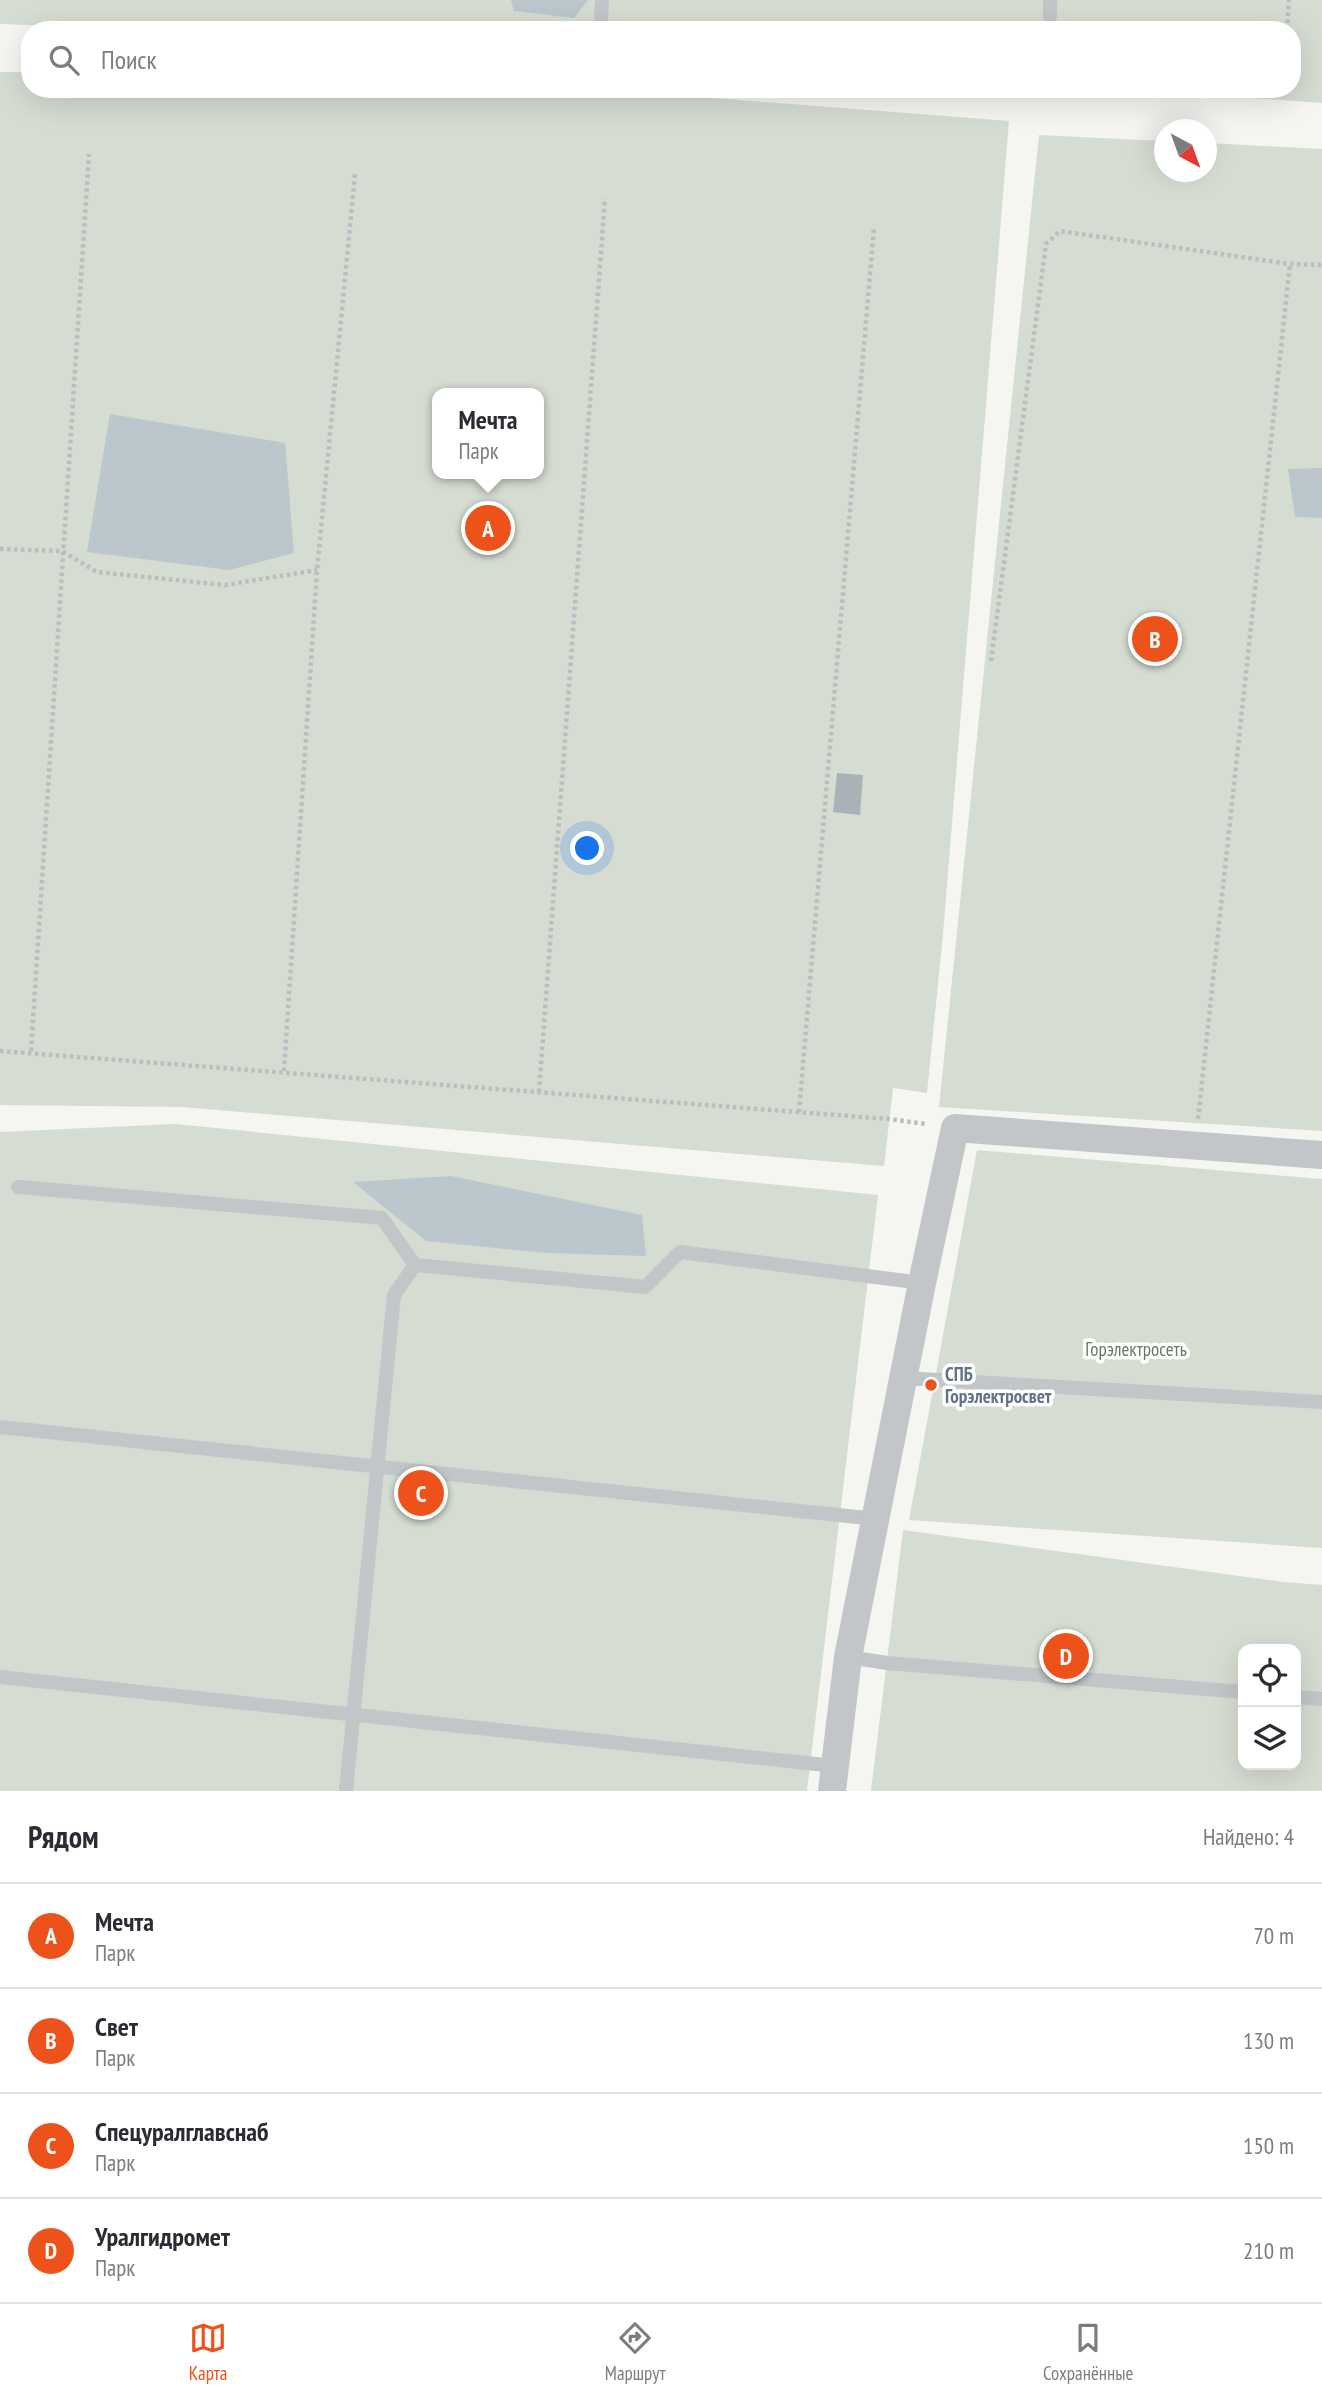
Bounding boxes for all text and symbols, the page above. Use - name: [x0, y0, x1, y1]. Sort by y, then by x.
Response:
- search box: [21, 21, 1301, 98]
- icon: search: [45, 41, 83, 79]
- text: Поиск: [101, 43, 157, 76]
- north arrow: [1154, 119, 1217, 182]
- popup: [432, 388, 544, 479]
- text: Мечта: [459, 403, 518, 436]
- text: Парк: [459, 436, 499, 465]
- pin: A: [465, 502, 511, 554]
- pin: B: [1132, 613, 1178, 665]
- your location: [570, 831, 604, 865]
- park label: Горэлектросеть: [1085, 1337, 1187, 1361]
- place label: СПБ Горэлектросвет: [945, 1362, 1052, 1408]
- marker: СПБ Горэлектросвет: [923, 1377, 939, 1393]
- pin: C: [398, 1467, 444, 1519]
- pin: D: [1043, 1630, 1089, 1682]
- map controls: [1238, 1644, 1301, 1770]
- button: locate: [1238, 1644, 1301, 1707]
- button: layers: [1238, 1707, 1301, 1770]
- text: Рядом: [28, 1817, 99, 1856]
- text: Найдено: 4: [1203, 1822, 1294, 1851]
- text: Мечта: [95, 1905, 154, 1938]
- text: A: [45, 1921, 57, 1950]
- text: 70 m: [1253, 1921, 1294, 1950]
- text: Парк: [95, 1938, 135, 1967]
- text: Свет: [95, 2010, 138, 2043]
- text: B: [45, 2026, 57, 2055]
- text: 130 m: [1243, 2026, 1294, 2055]
- text: Парк: [95, 2043, 135, 2072]
- text: Спецуралглавснаб: [95, 2115, 269, 2148]
- text: C: [46, 2131, 56, 2160]
- text: 150 m: [1243, 2131, 1294, 2160]
- text: Парк: [95, 2148, 135, 2177]
- text: Уралгидромет: [95, 2220, 230, 2253]
- text: D: [45, 2236, 57, 2265]
- text: 210 m: [1243, 2236, 1294, 2265]
- text: Парк: [95, 2253, 135, 2282]
- tab: Карта: [189, 2319, 227, 2385]
- tab: Маршрут: [605, 2319, 665, 2385]
- tab: Сохранённые: [1043, 2319, 1133, 2385]

